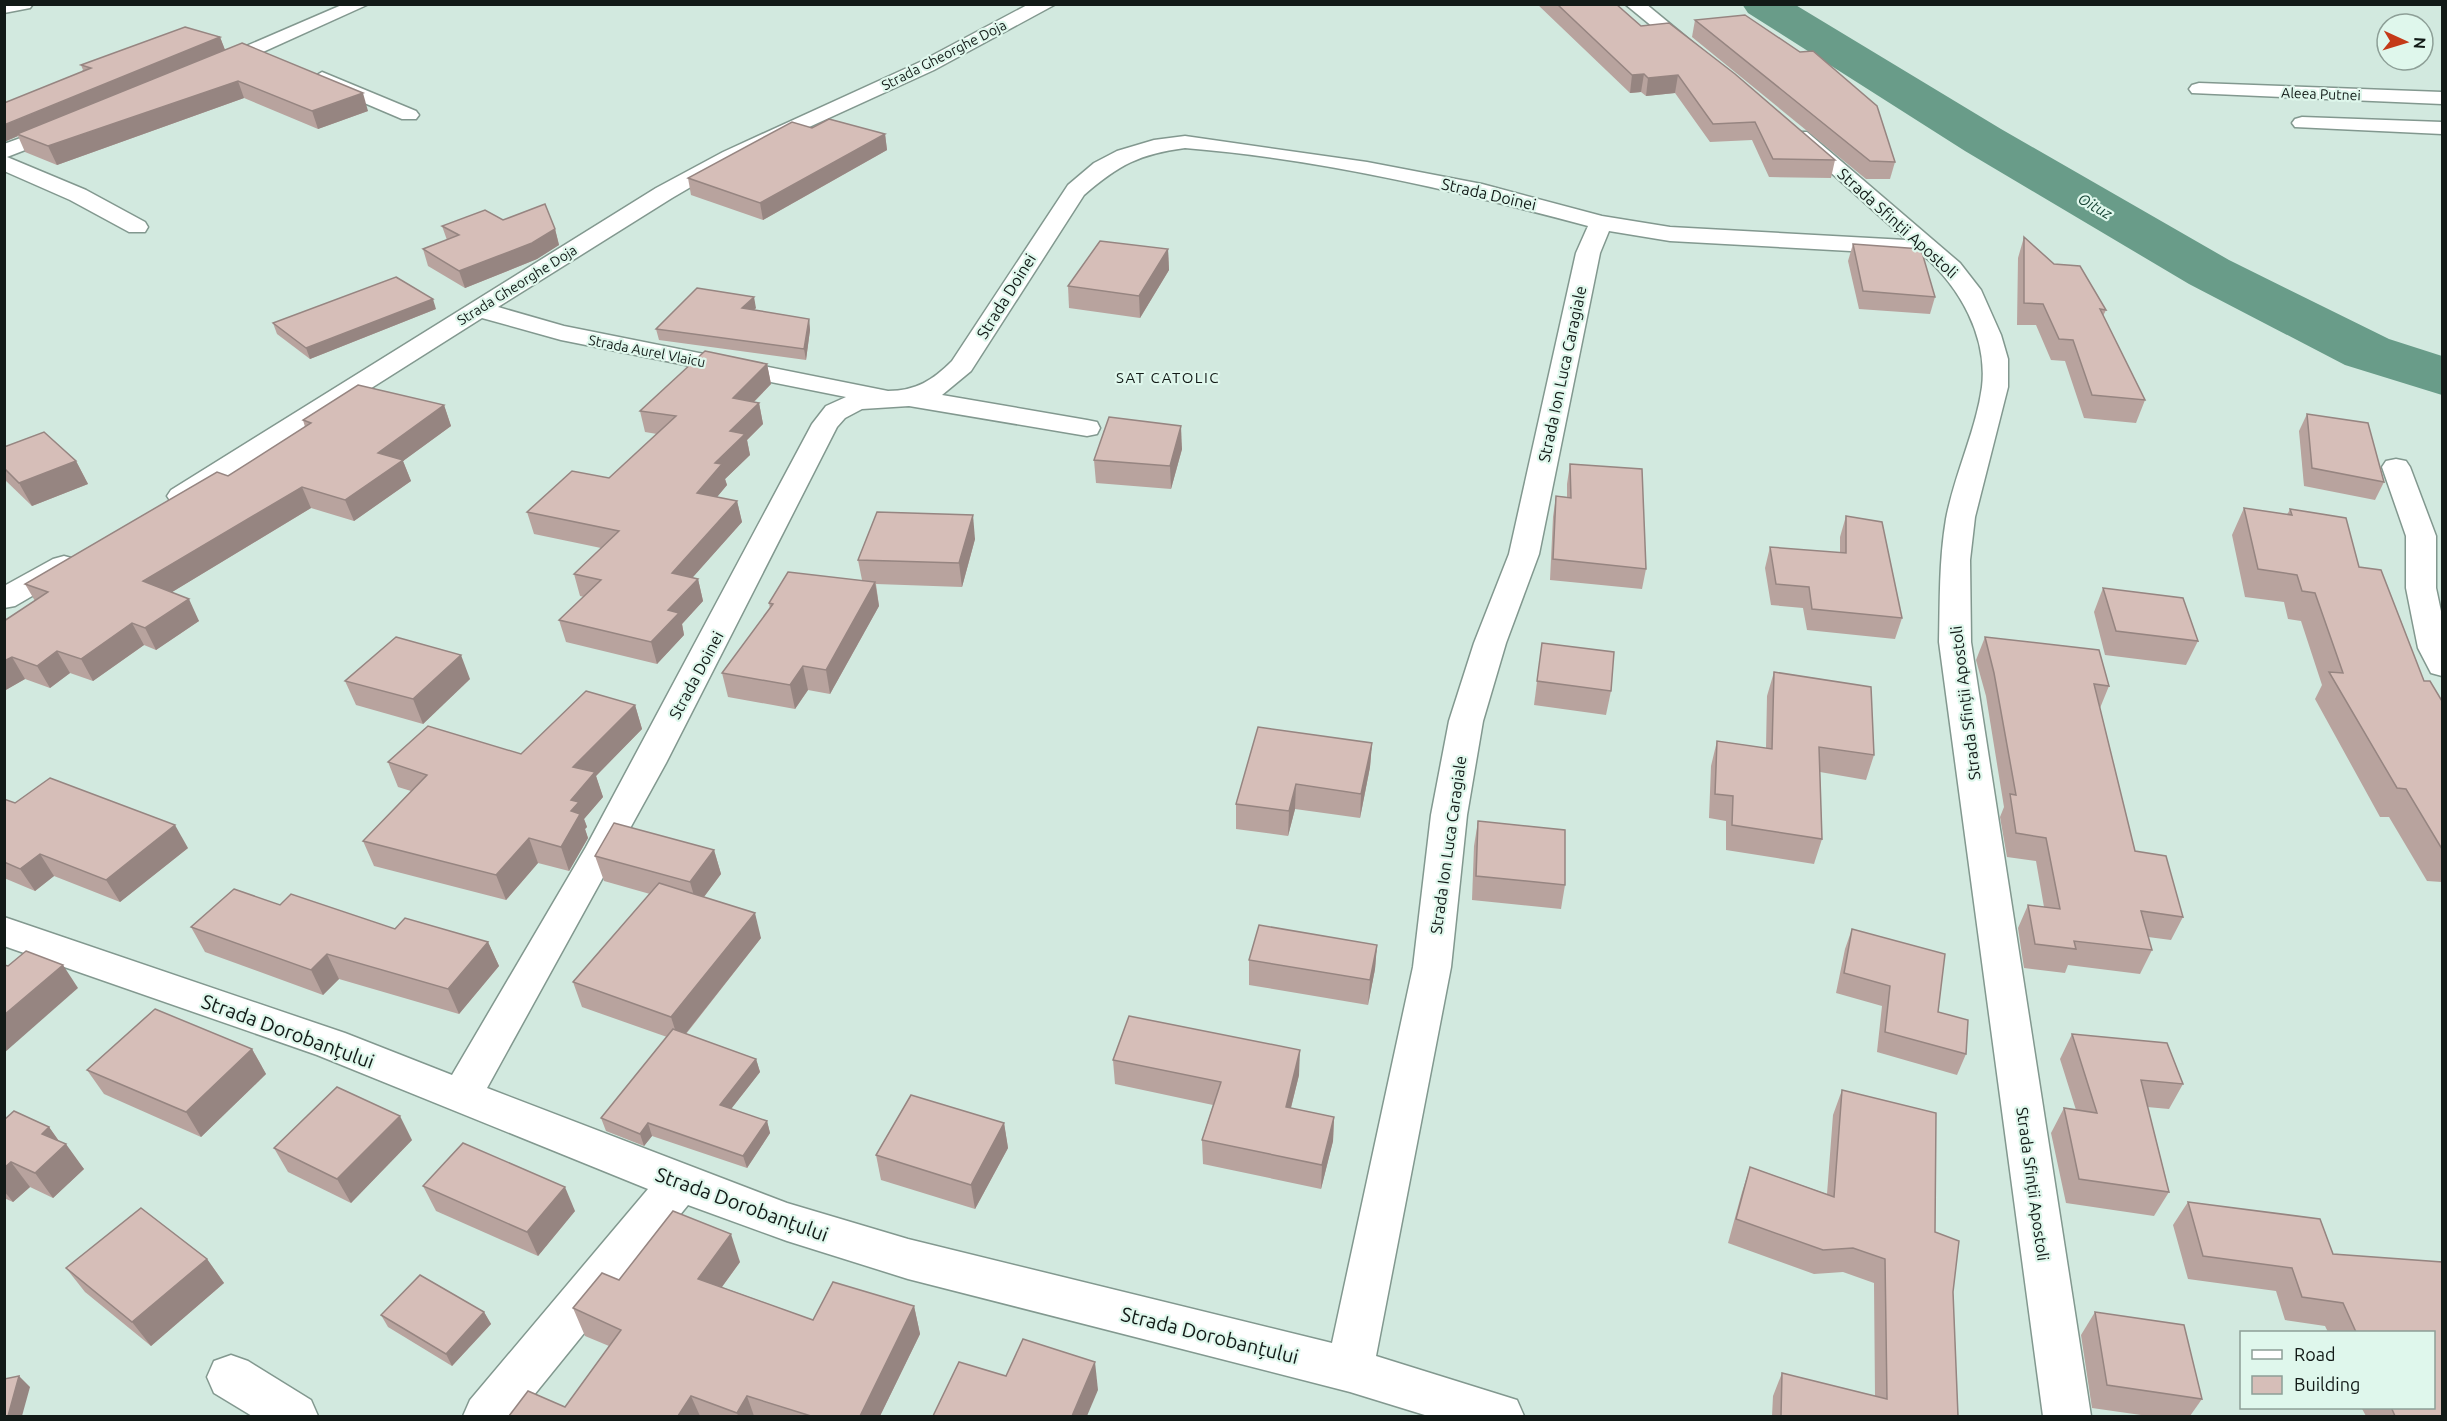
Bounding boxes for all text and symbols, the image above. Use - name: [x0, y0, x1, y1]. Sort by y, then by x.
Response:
- north arrow: [2375, 12, 2435, 72]
- street label: Strada Gheorghe Doja: [879, 17, 1009, 93]
- text: N: [2411, 36, 2429, 50]
- street label: Aleea Putnei: [2281, 85, 2361, 103]
- street label: Strada Sfinții Apostoli: [1834, 164, 1962, 282]
- street label: Strada Doinei: [1440, 174, 1538, 214]
- water label: Oituz: [2075, 190, 2116, 223]
- street label: Strada Gheorghe Doja: [454, 242, 580, 328]
- street label: Strada Doinei: [973, 250, 1039, 342]
- street label: Strada Ion Luca Caragiale: [1535, 284, 1589, 464]
- street label: Strada Aurel Vlaicu: [587, 332, 707, 370]
- district label: SAT CATOLIC: [1116, 369, 1220, 386]
- street label: Strada Sfinții Apostoli: [1947, 625, 1983, 781]
- street label: Strada Doinei: [665, 628, 727, 722]
- street label: Strada Ion Luca Caragiale: [1427, 755, 1469, 935]
- street label: Strada Dorobanțului: [199, 989, 377, 1073]
- street label: Strada Sfinții Apostoli: [2013, 1106, 2053, 1262]
- street label: Strada Dorobanțului: [653, 1162, 831, 1246]
- street label: Strada Dorobanțului: [1119, 1302, 1301, 1368]
- legend: [2240, 1331, 2435, 1409]
- text: Road: [2294, 1344, 2336, 1364]
- text: Building: [2294, 1374, 2360, 1394]

